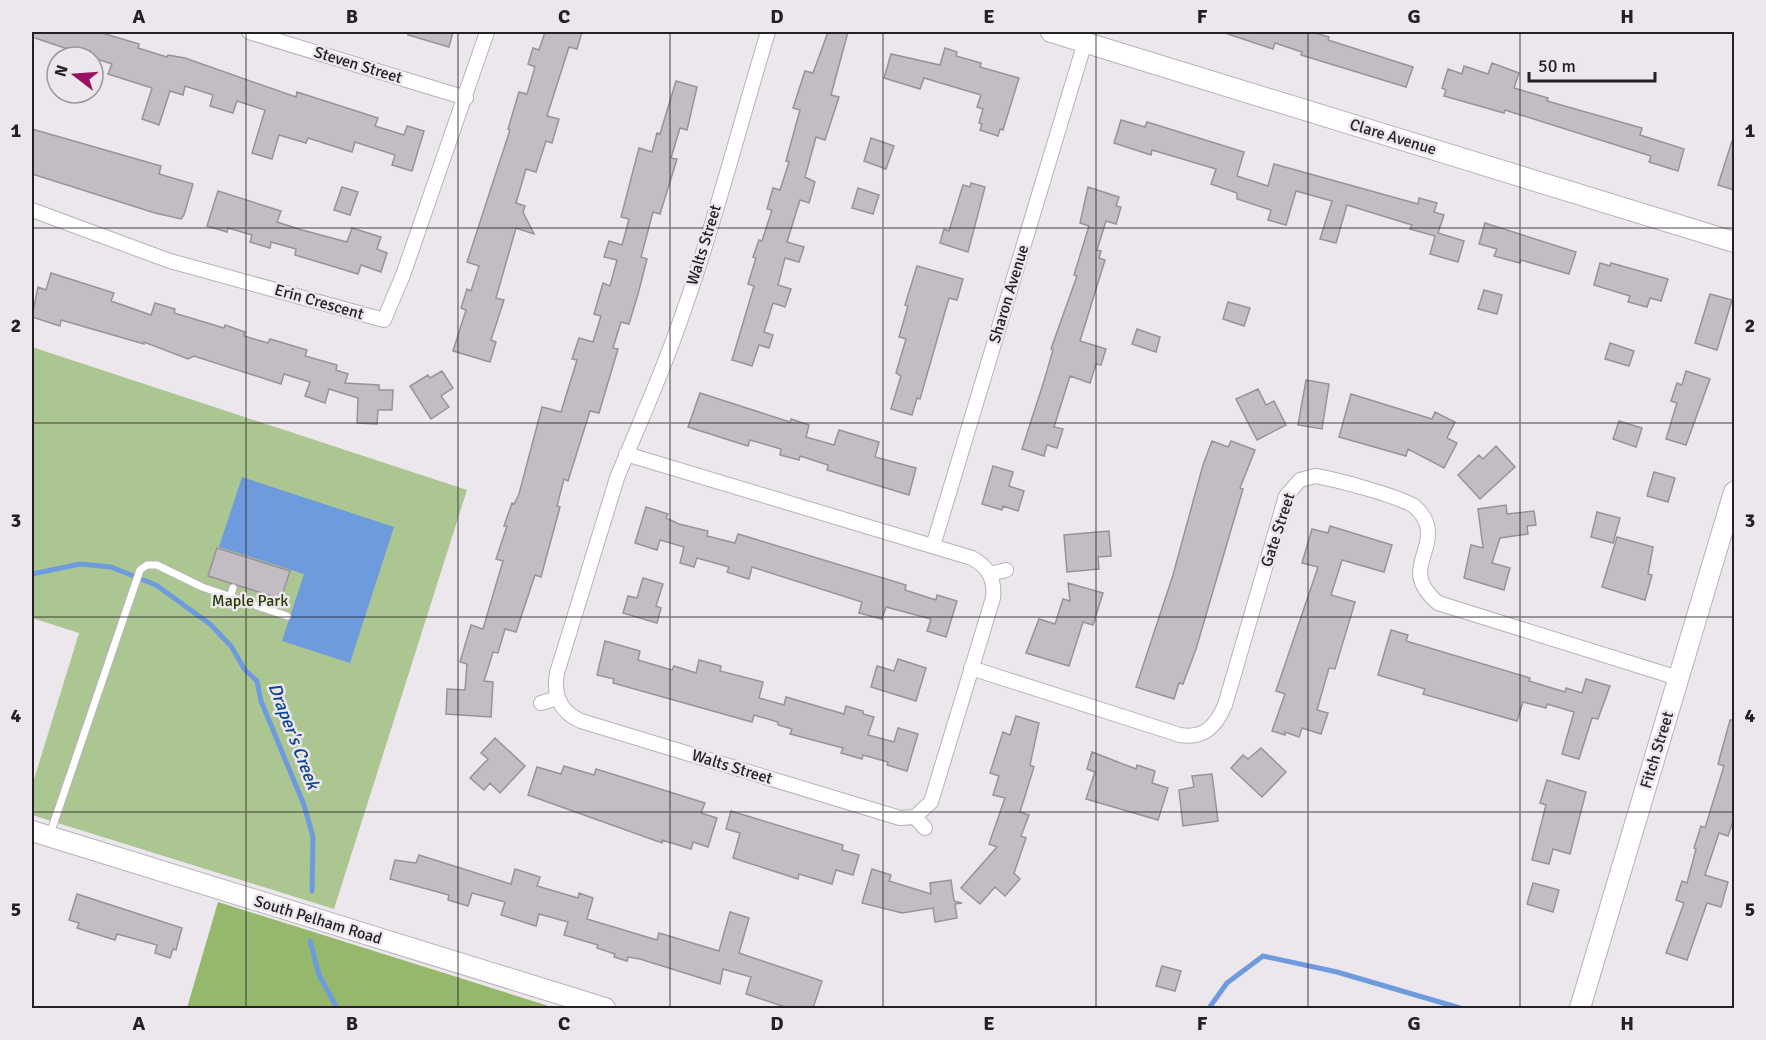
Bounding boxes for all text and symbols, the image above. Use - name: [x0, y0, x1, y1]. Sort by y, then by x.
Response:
- text: A: [133, 4, 146, 29]
- text: B: [346, 4, 358, 29]
- text: C: [558, 4, 570, 29]
- text: D: [770, 4, 784, 29]
- text: E: [983, 4, 995, 29]
- text: F: [1197, 4, 1208, 29]
- text: G: [1407, 4, 1421, 29]
- text: H: [1620, 4, 1634, 29]
- street label: Steven Street: [311, 42, 405, 88]
- north arrow: [45, 45, 105, 105]
- scale bar: [1529, 45, 1655, 83]
- text: 50 m: [1538, 55, 1576, 77]
- text: N: [50, 63, 73, 79]
- street label: Clare Avenue: [1347, 114, 1439, 160]
- text: 1: [11, 118, 22, 143]
- text: 1: [1745, 118, 1756, 143]
- street label: Walts Street: [682, 202, 726, 288]
- street label: Sharon Avenue: [985, 242, 1033, 346]
- street label: Erin Crescent: [272, 280, 366, 324]
- text: 2: [11, 313, 21, 338]
- text: 2: [1745, 313, 1755, 338]
- street label: Gate Street: [1257, 490, 1300, 570]
- text: 3: [11, 508, 21, 533]
- text: 3: [1745, 508, 1755, 533]
- park label: Maple Park: [212, 591, 288, 611]
- water label: Draper's Creek: [264, 680, 325, 794]
- text: 4: [11, 703, 22, 728]
- text: 4: [1745, 703, 1756, 728]
- street label: Fitch Street: [1636, 709, 1678, 791]
- street label: Walts Street: [689, 745, 775, 789]
- street label: South Pelham Road: [252, 891, 384, 949]
- text: 5: [11, 897, 21, 922]
- text: 5: [1745, 897, 1755, 922]
- text: A: [133, 1011, 146, 1036]
- text: B: [346, 1011, 358, 1036]
- text: C: [558, 1011, 570, 1036]
- text: D: [770, 1011, 784, 1036]
- text: E: [983, 1011, 995, 1036]
- text: F: [1197, 1011, 1208, 1036]
- text: G: [1407, 1011, 1421, 1036]
- text: H: [1620, 1011, 1634, 1036]

